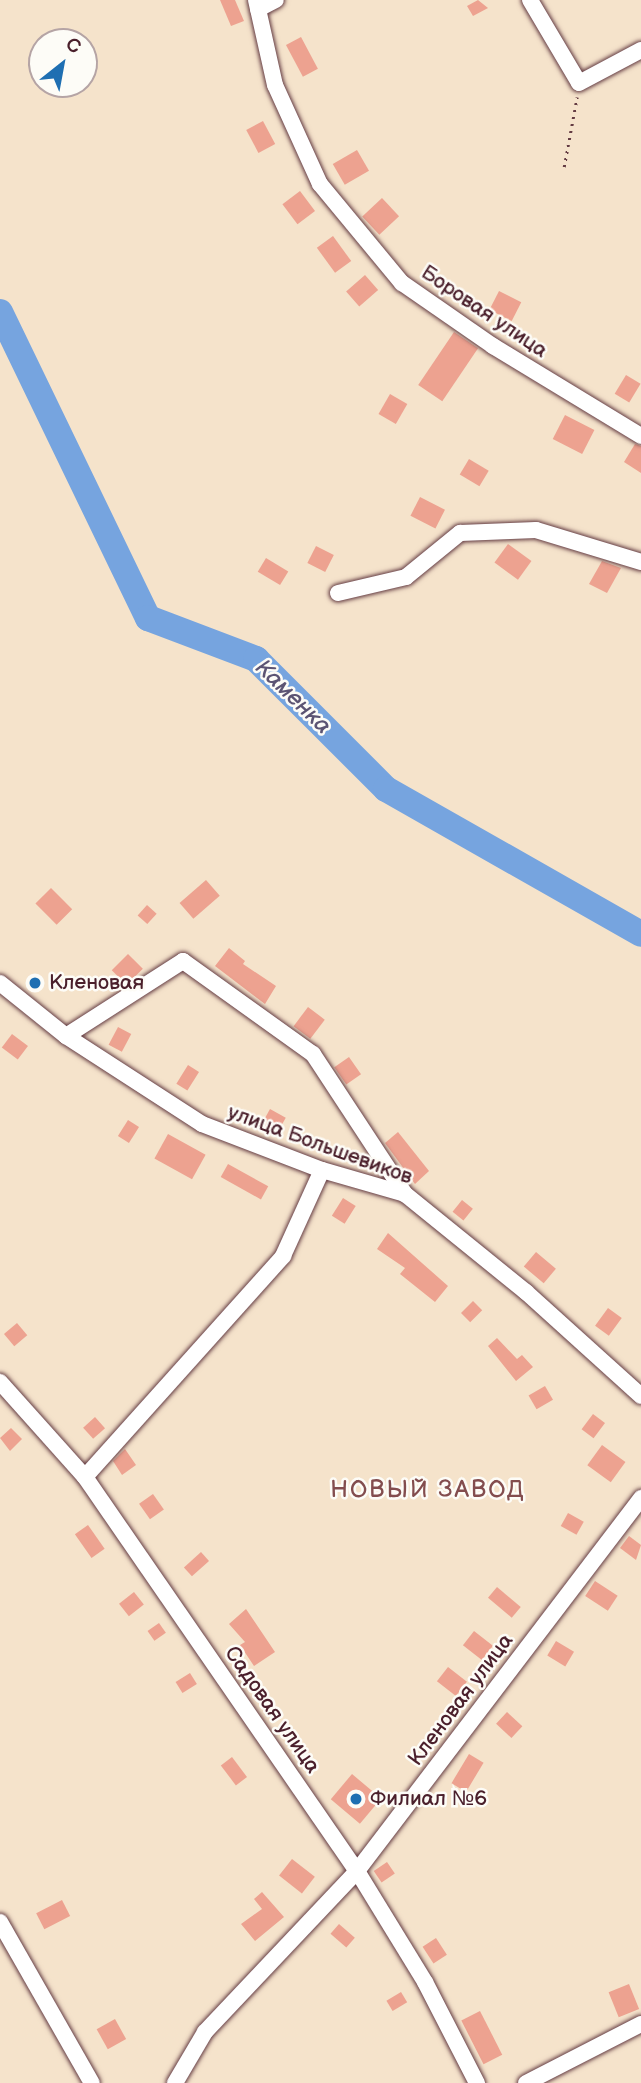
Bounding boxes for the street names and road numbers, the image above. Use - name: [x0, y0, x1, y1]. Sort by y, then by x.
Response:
- street label: Боровая улица: [416, 260, 552, 364]
- street label: улица Большевиков: [224, 1100, 416, 1190]
- street label: Кленовая улица: [403, 1629, 519, 1771]
- street label: Садовая улица: [219, 1642, 325, 1778]

